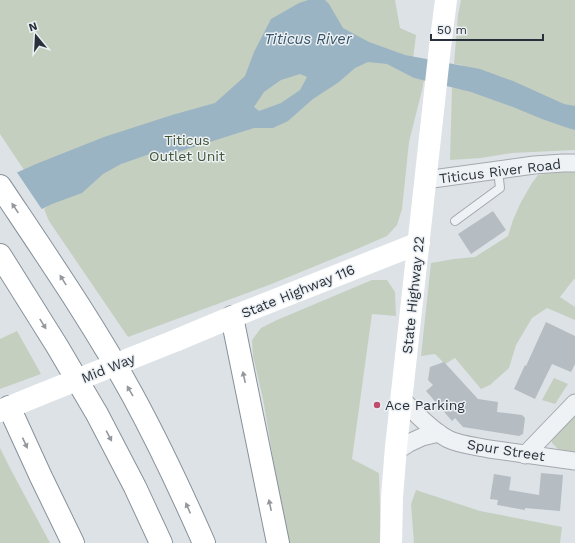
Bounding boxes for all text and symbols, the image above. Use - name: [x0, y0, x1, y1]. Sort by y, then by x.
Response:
- north arrow: [16, 16, 56, 56]
- scale bar: [431, 16, 543, 42]
- text: N: [27, 20, 39, 34]
- text: 50 m: [437, 23, 467, 37]
- water label: Titicus River: [264, 30, 353, 48]
- park label: Titicus Outlet Unit: [149, 132, 225, 164]
- street label: Titicus River Road: [438, 156, 562, 186]
- one-way arrow: [11, 202, 18, 213]
- street label: State Highway 22: [399, 235, 427, 355]
- street label: State Highway 116: [239, 261, 357, 321]
- one-way arrow: [59, 274, 66, 286]
- one-way arrow: [40, 318, 47, 330]
- street label: Mid Way: [79, 350, 138, 386]
- one-way arrow: [241, 371, 247, 384]
- one-way arrow: [126, 385, 133, 397]
- place label: Ace Parking: [385, 397, 465, 413]
- marker: Ace Parking: [372, 400, 382, 410]
- one-way arrow: [105, 430, 112, 442]
- street label: Spur Street: [466, 436, 546, 464]
- one-way arrow: [22, 437, 28, 448]
- one-way arrow: [267, 499, 273, 511]
- one-way arrow: [185, 502, 191, 513]

